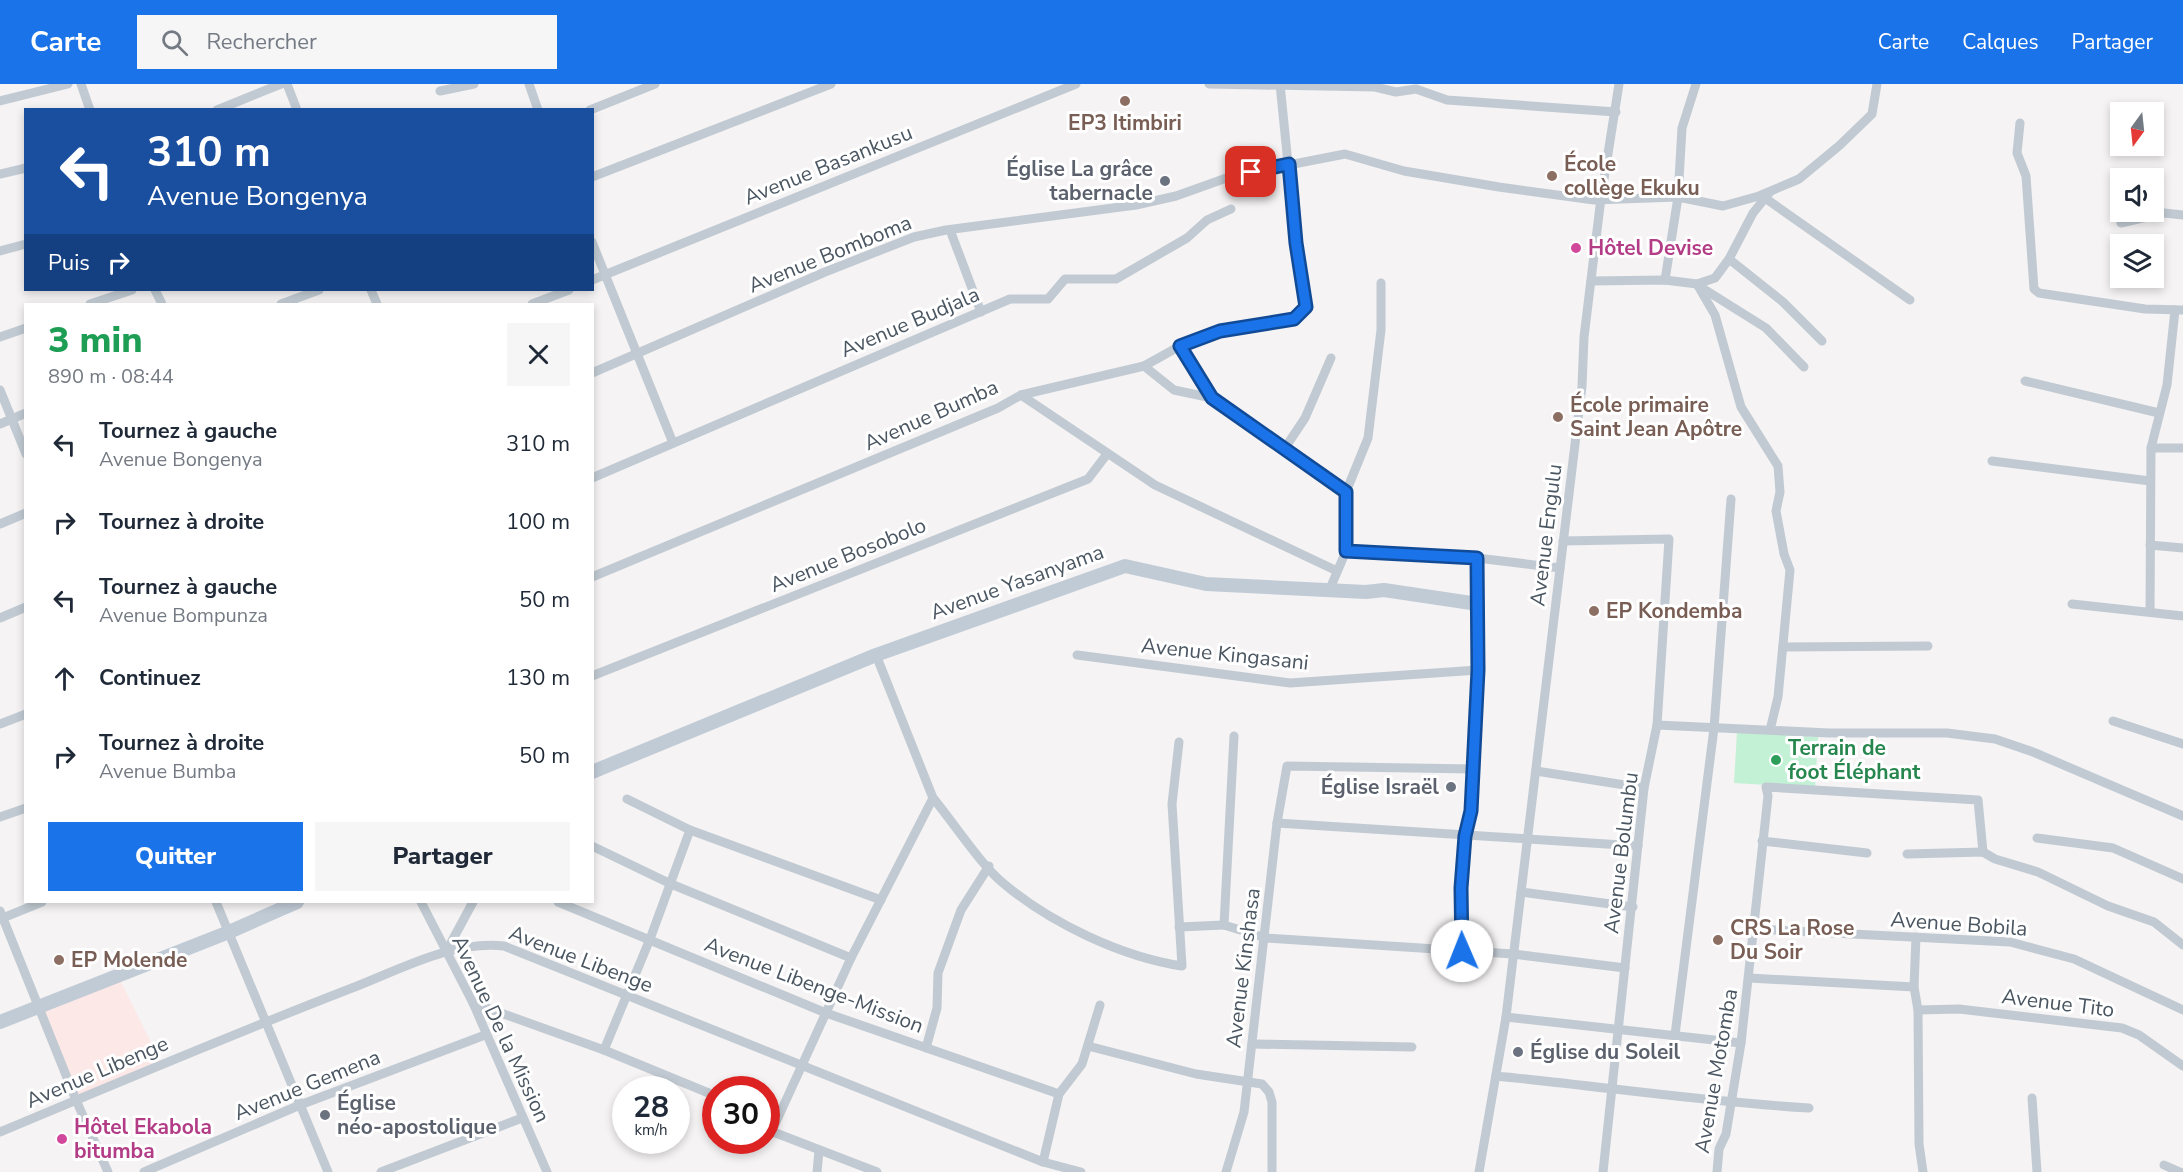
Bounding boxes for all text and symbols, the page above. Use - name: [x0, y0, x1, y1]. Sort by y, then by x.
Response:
- search box: [137, 15, 557, 69]
- text: Carte: [30, 23, 101, 61]
- icon: search: [158, 26, 191, 59]
- text: Rechercher: [206, 27, 317, 57]
- text: Carte: [1878, 28, 1929, 56]
- text: Calques: [1962, 28, 2039, 56]
- text: Partager: [2072, 28, 2153, 56]
- marker: EP3 Itimbiri: [1118, 94, 1132, 108]
- north arrow: [2110, 102, 2164, 156]
- map controls: [2110, 102, 2164, 288]
- place label: EP3 Itimbiri: [1068, 109, 1182, 137]
- street label: Avenue Basankusu: [740, 118, 916, 212]
- text: 310 m: [147, 124, 271, 181]
- icon: left: [48, 132, 126, 210]
- pin: [1225, 146, 1276, 197]
- place label: École collège Ekuku: [1564, 150, 1700, 202]
- place label: Église La grâce tabernacle: [1006, 155, 1153, 207]
- icon: arrive: [1234, 155, 1267, 188]
- button: sound: [2110, 168, 2164, 222]
- marker: École collège Ekuku: [1545, 169, 1559, 183]
- marker: Église La grâce tabernacle: [1158, 174, 1172, 188]
- text: Avenue Bongenya: [147, 178, 368, 215]
- street label: Avenue Bomboma: [744, 208, 916, 300]
- place label: Hôtel Devise: [1588, 234, 1713, 262]
- button: layers: [2110, 234, 2164, 288]
- marker: Hôtel Devise: [1569, 241, 1583, 255]
- icon: right: [102, 246, 135, 279]
- text: Puis: [48, 248, 90, 278]
- street label: Avenue Budjala: [836, 280, 984, 364]
- text: 3 min: [48, 316, 143, 365]
- button: close: [507, 323, 570, 386]
- text: 890 m · 08:44: [48, 363, 174, 390]
- street label: Avenue Bumba: [859, 373, 1003, 457]
- place label: École primaire Saint Jean Apôtre: [1570, 391, 1742, 443]
- marker: École primaire Saint Jean Apôtre: [1551, 410, 1565, 424]
- text: Tournez à gauche: [99, 416, 277, 446]
- icon: left: [48, 428, 81, 461]
- text: 310 m: [506, 429, 570, 459]
- text: Avenue Bongenya: [99, 446, 263, 473]
- street label: Avenue Engulu: [1523, 462, 1569, 608]
- icon: right: [48, 506, 81, 539]
- text: Tournez à droite: [99, 507, 264, 537]
- text: 100 m: [506, 507, 570, 537]
- street label: Avenue Bosobolo: [766, 511, 930, 599]
- street label: Avenue Yasanyama: [926, 538, 1108, 626]
- text: Tournez à gauche: [99, 572, 277, 602]
- icon: left: [48, 584, 81, 617]
- text: 50 m: [519, 585, 570, 615]
- place label: EP Kondemba: [1606, 597, 1742, 625]
- text: Avenue Bompunza: [99, 602, 268, 629]
- marker: EP Kondemba: [1587, 604, 1601, 618]
- street label: Avenue Kingasani: [1140, 631, 1310, 677]
- icon: ahead: [48, 662, 81, 695]
- text: Continuez: [99, 663, 201, 693]
- text: 130 m: [506, 663, 570, 693]
- text: Tournez à droite: [99, 728, 264, 758]
- place label: Terrain de foot Éléphant: [1788, 734, 1921, 786]
- icon: right: [48, 740, 81, 773]
- text: 50 m: [519, 741, 570, 771]
- marker: Terrain de foot Éléphant: [1769, 753, 1783, 767]
- text: Avenue Bumba: [99, 758, 236, 785]
- street label: Avenue Bolumbu: [1597, 771, 1645, 935]
- place label: Église Israël: [1321, 773, 1439, 801]
- marker: Église Israël: [1444, 780, 1458, 794]
- button: Quitter: [48, 822, 303, 891]
- button: Partager: [315, 822, 570, 891]
- street label: Avenue Kinshasa: [1219, 886, 1267, 1050]
- street label: Avenue Bobila: [1890, 905, 2028, 943]
- place label: CRS La Rose Du Soir: [1730, 914, 1854, 966]
- street label: Avenue Libenge: [505, 919, 657, 999]
- position arrow: [1430, 919, 1494, 983]
- street label: Avenue Libenge-Mission: [700, 930, 928, 1040]
- street label: Avenue De la Mission: [445, 931, 557, 1127]
- marker: CRS La Rose Du Soir: [1711, 933, 1725, 947]
- place label: EP Molende: [71, 946, 187, 974]
- marker: EP Molende: [52, 953, 66, 967]
- street label: Avenue Tito: [2000, 982, 2116, 1024]
- street label: Avenue Motomba: [1688, 986, 1744, 1156]
- street label: Avenue Libenge: [22, 1029, 172, 1115]
- place label: Église du Soleil: [1530, 1038, 1681, 1066]
- street label: Avenue Gemena: [230, 1043, 384, 1127]
- marker: Église du Soleil: [1511, 1045, 1525, 1059]
- speed limit sign: 30: [702, 1076, 780, 1154]
- text: 28: [633, 1087, 669, 1128]
- place label: Église néo-apostolique: [337, 1089, 497, 1141]
- marker: Église néo-apostolique: [318, 1108, 332, 1122]
- place label: Hôtel Ekabola bitumba: [74, 1113, 212, 1165]
- text: km/h: [634, 1120, 668, 1140]
- marker: Hôtel Ekabola bitumba: [55, 1132, 69, 1146]

